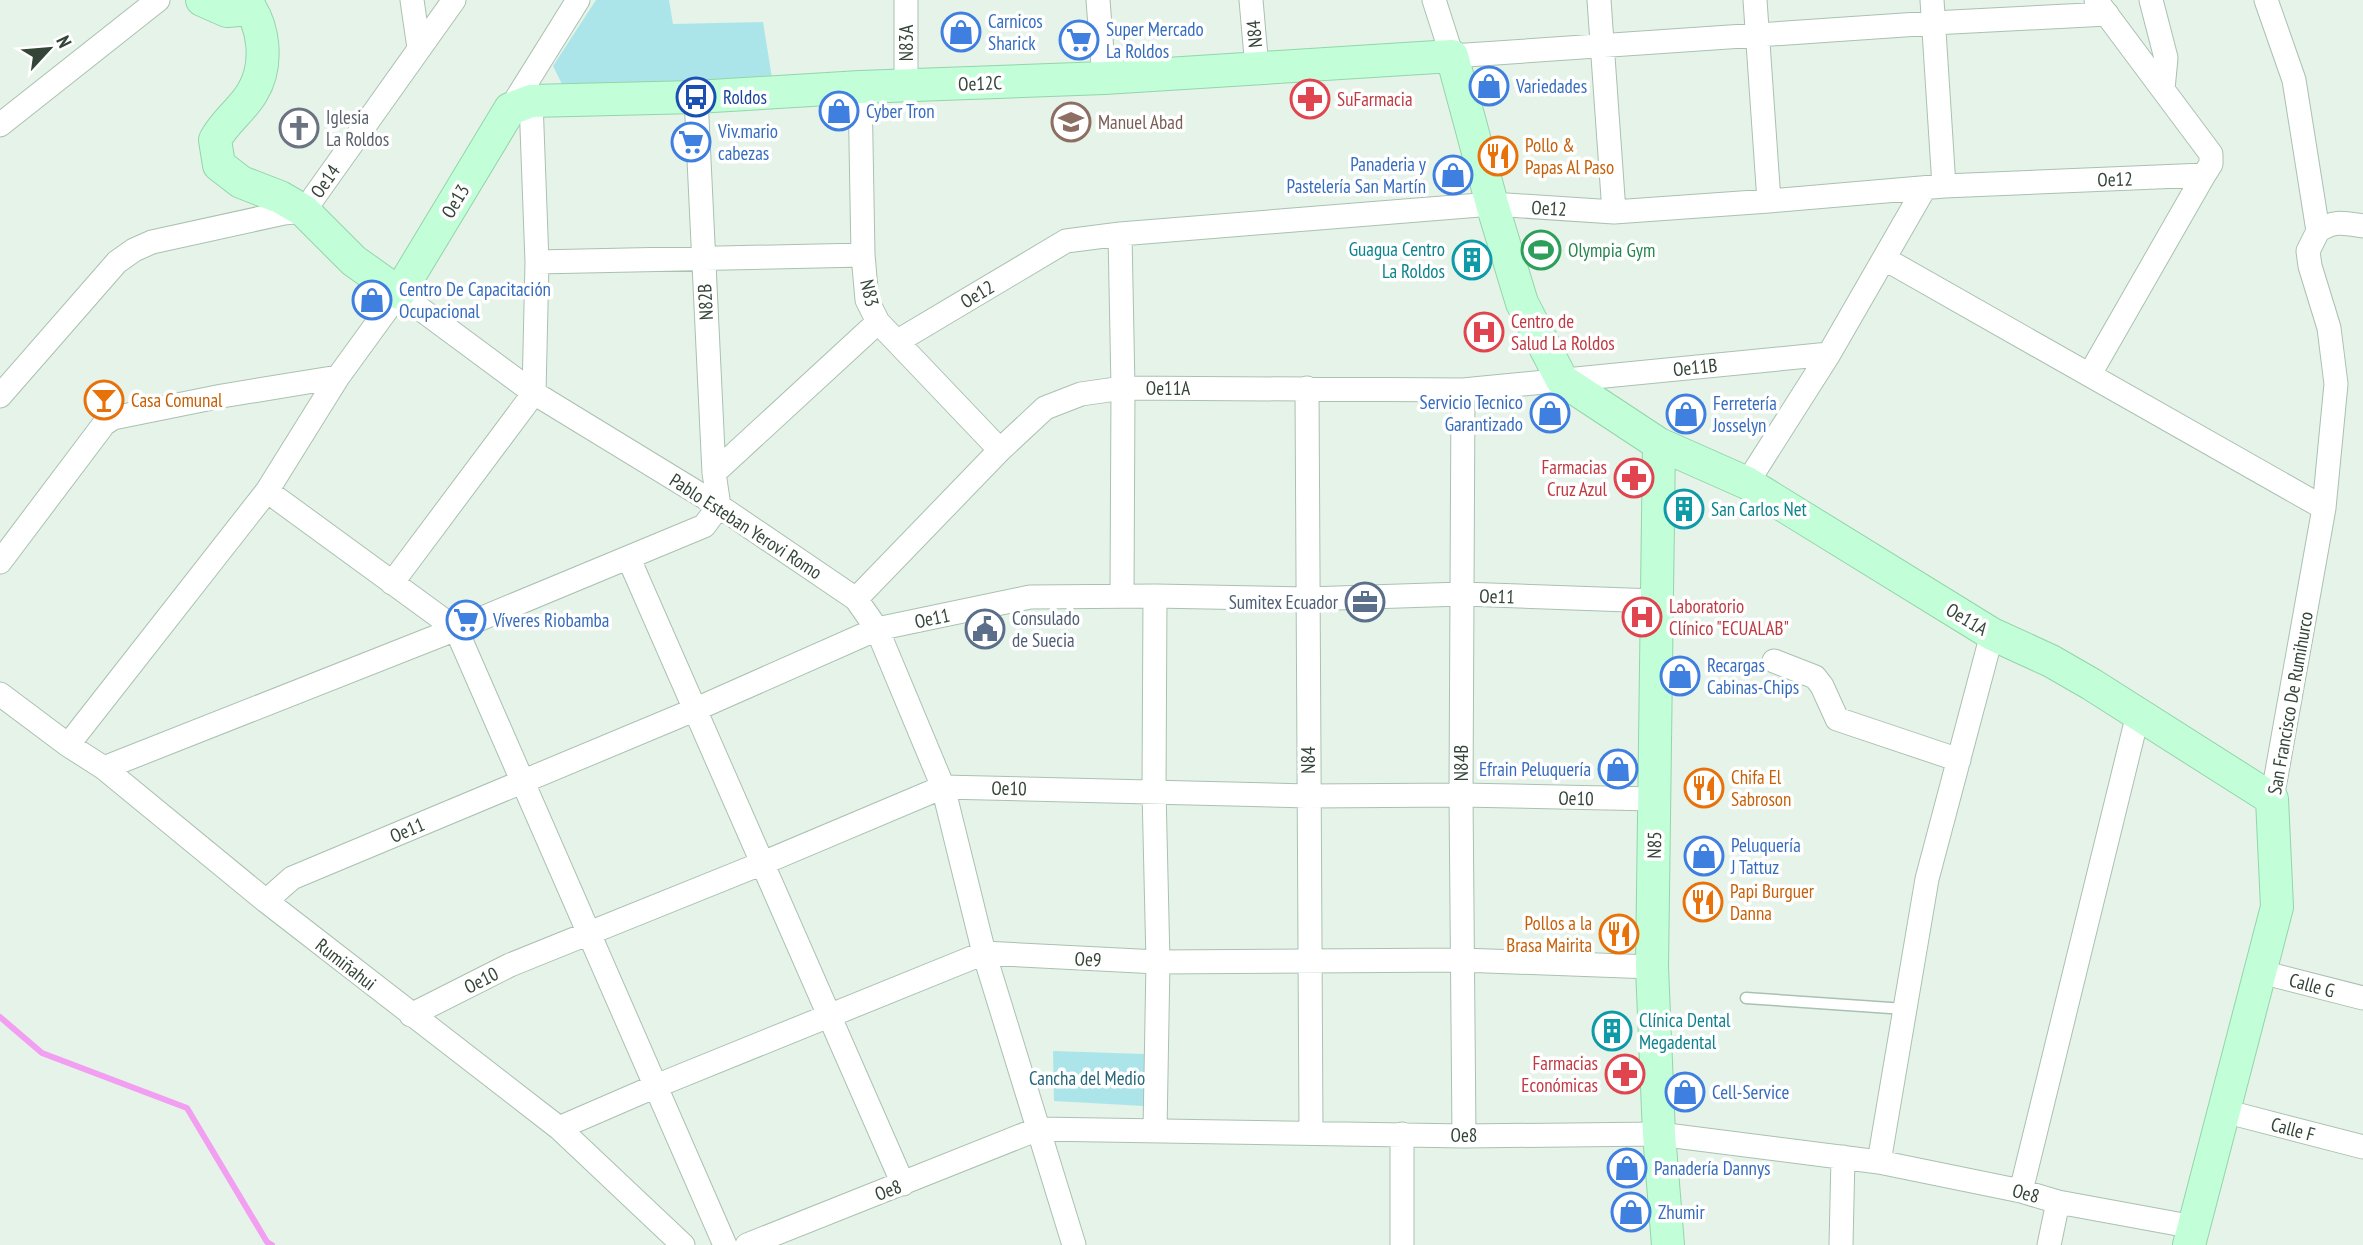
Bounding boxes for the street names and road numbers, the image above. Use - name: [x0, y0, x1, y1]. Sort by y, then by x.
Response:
- street label: N84: [1241, 19, 1267, 49]
- street label: N83A: [894, 25, 918, 61]
- street label: Oe12C: [958, 70, 1003, 96]
- street label: Oe14: [305, 159, 345, 202]
- street label: Oe12: [2097, 166, 2133, 192]
- street label: Oe13: [436, 180, 474, 222]
- street label: Oe12: [1531, 195, 1567, 221]
- street label: Oe12: [956, 275, 998, 313]
- street label: N83: [855, 277, 885, 309]
- street label: N82B: [692, 283, 718, 321]
- street label: Oe11B: [1672, 353, 1718, 381]
- street label: Oe11A: [1146, 376, 1190, 400]
- street label: Pablo Esteban Yerovi Romo: [665, 468, 827, 584]
- street label: Oe11: [1479, 583, 1515, 609]
- street label: Oe11A: [1942, 597, 1992, 641]
- street label: Oe11: [912, 603, 952, 633]
- street label: San Francisco De Rumihurco: [2262, 610, 2318, 796]
- street label: N84B: [1449, 745, 1473, 781]
- street label: N84: [1296, 746, 1320, 774]
- street label: Oe10: [991, 776, 1027, 800]
- street label: Oe10: [1558, 786, 1594, 810]
- street label: Oe11: [386, 812, 428, 848]
- street label: N85: [1642, 831, 1666, 859]
- street label: Rumiñahui: [311, 933, 381, 995]
- street label: Oe9: [1074, 946, 1102, 972]
- street label: Oe10: [460, 961, 502, 999]
- street label: Calle G: [2287, 967, 2337, 1003]
- street label: Calle F: [2268, 1112, 2318, 1146]
- street label: Oe8: [1451, 1123, 1477, 1147]
- street label: Oe8: [871, 1174, 905, 1206]
- street label: Oe8: [2010, 1178, 2042, 1208]

